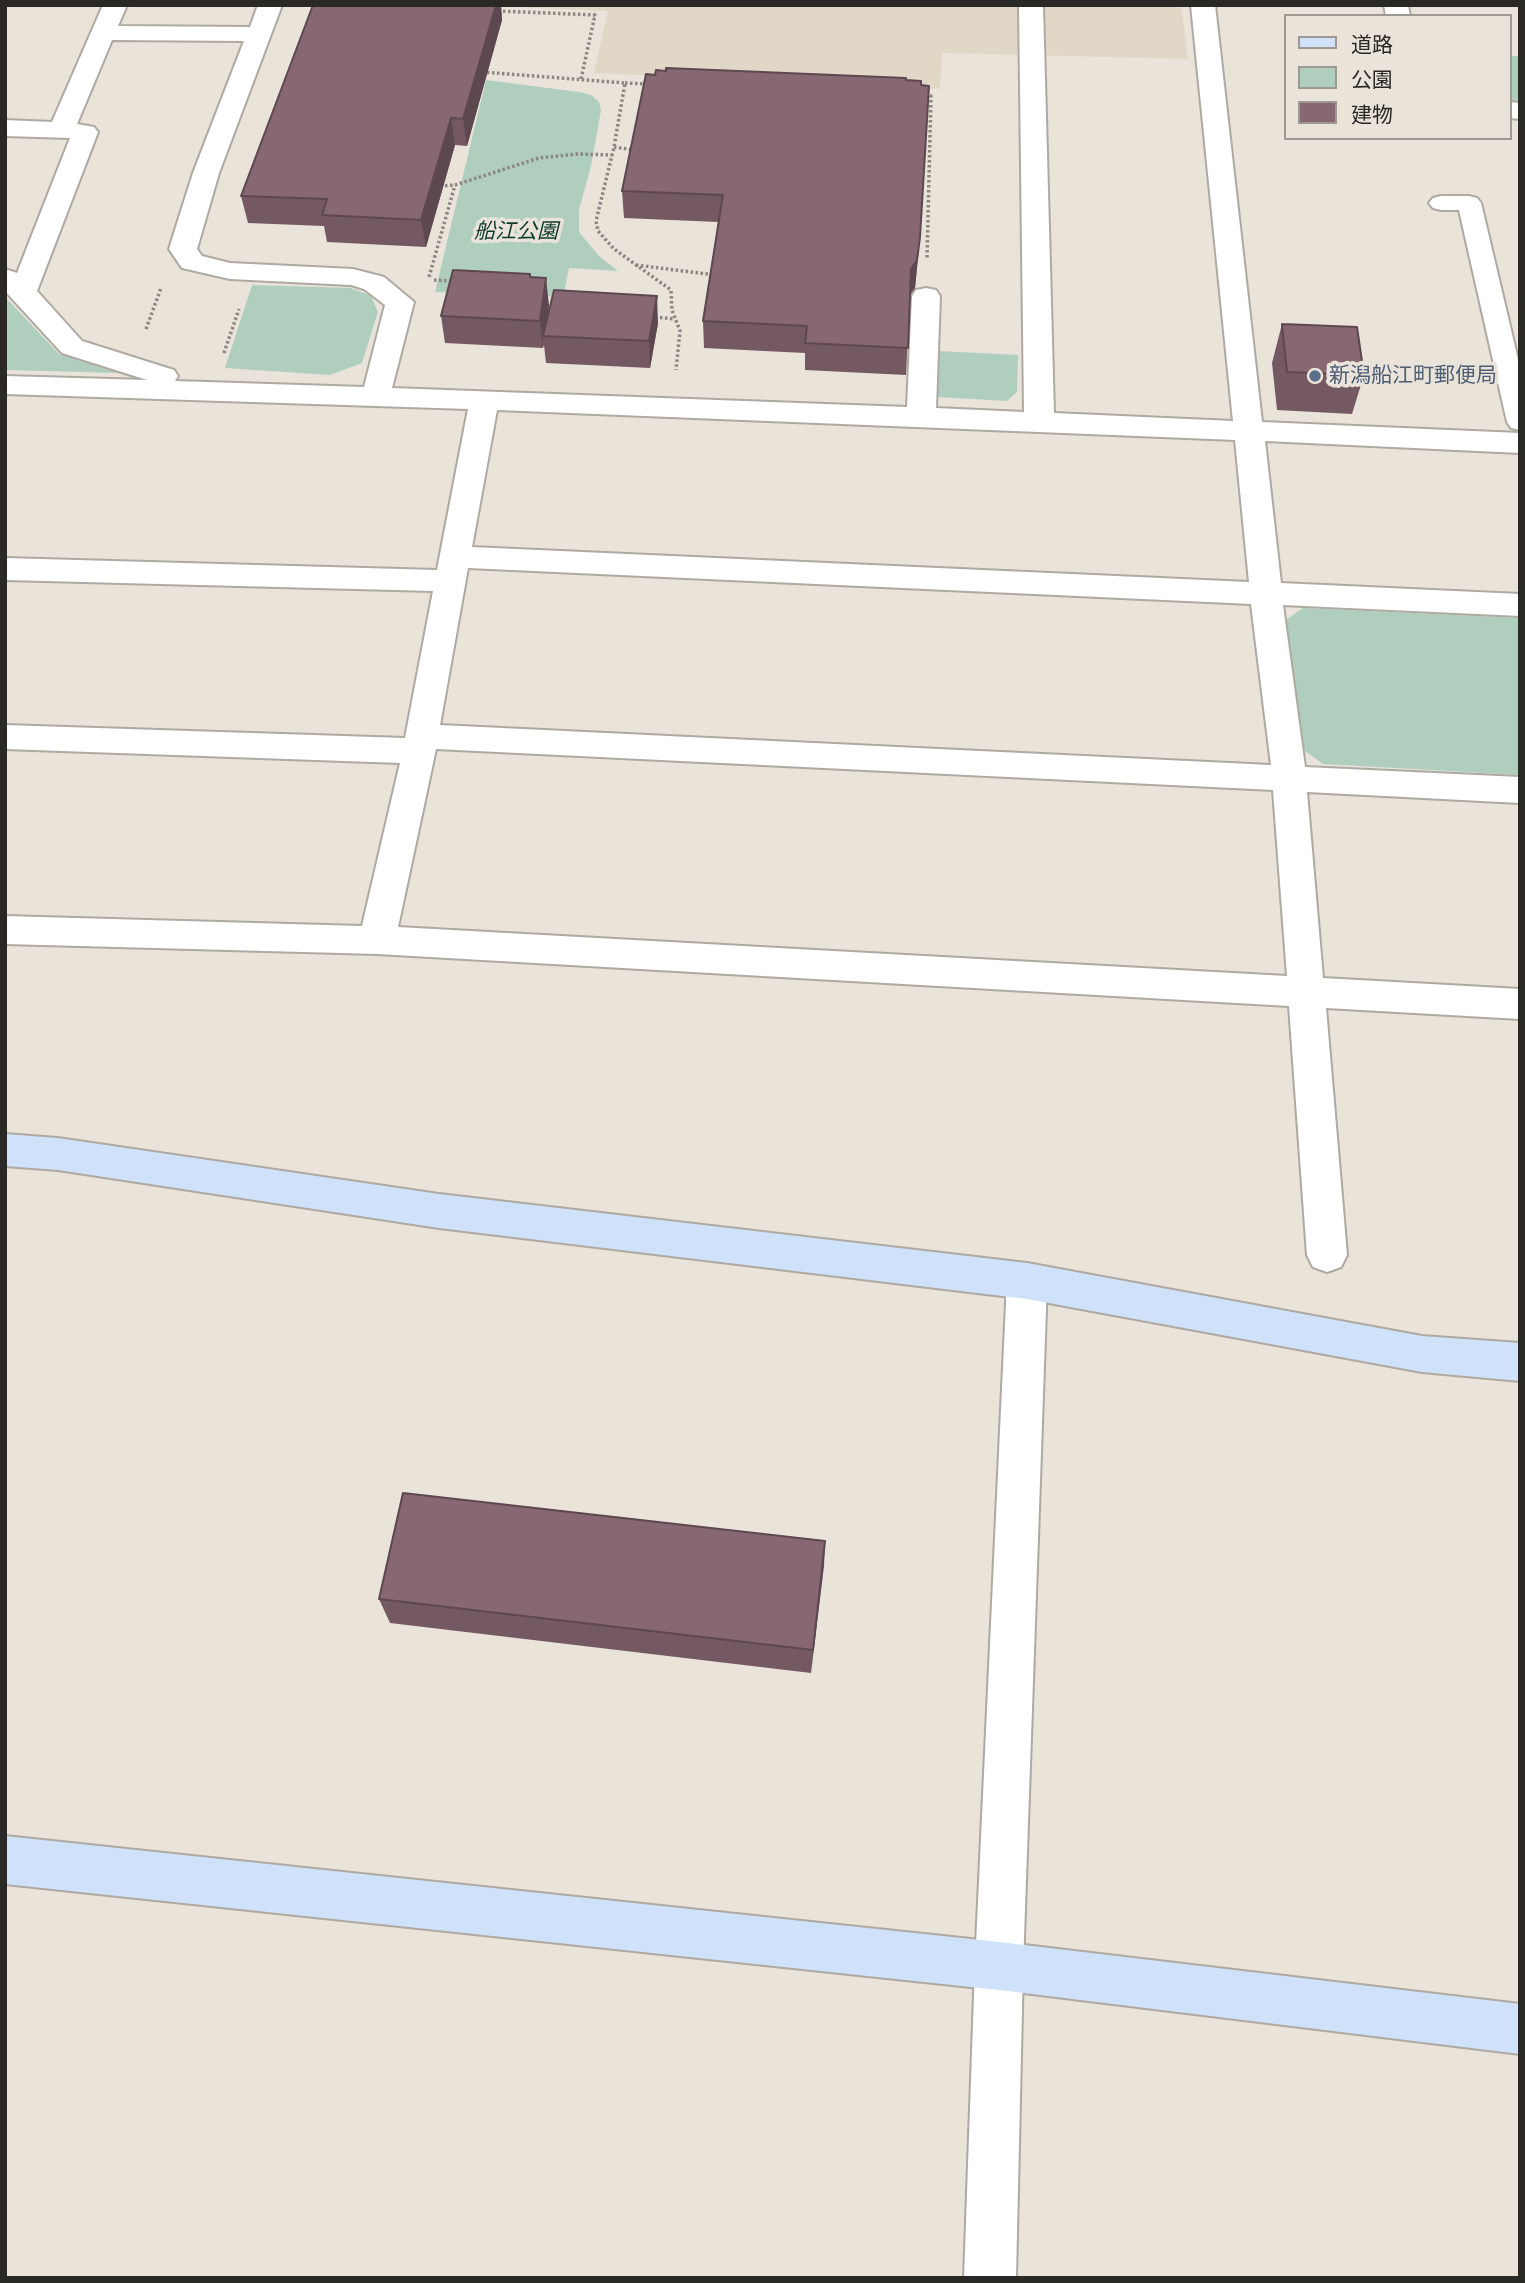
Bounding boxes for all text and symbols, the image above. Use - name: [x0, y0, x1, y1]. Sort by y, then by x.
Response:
- legend: [1284, 14, 1511, 140]
- text: 道路: [1351, 30, 1393, 58]
- text: 公園: [1351, 65, 1393, 93]
- text: 建物: [1351, 100, 1393, 128]
- park label: 船江公園: [474, 219, 558, 245]
- place label: 新潟船江町郵便局: [1329, 363, 1497, 389]
- marker: 新潟船江町郵便局: [1307, 368, 1323, 384]

